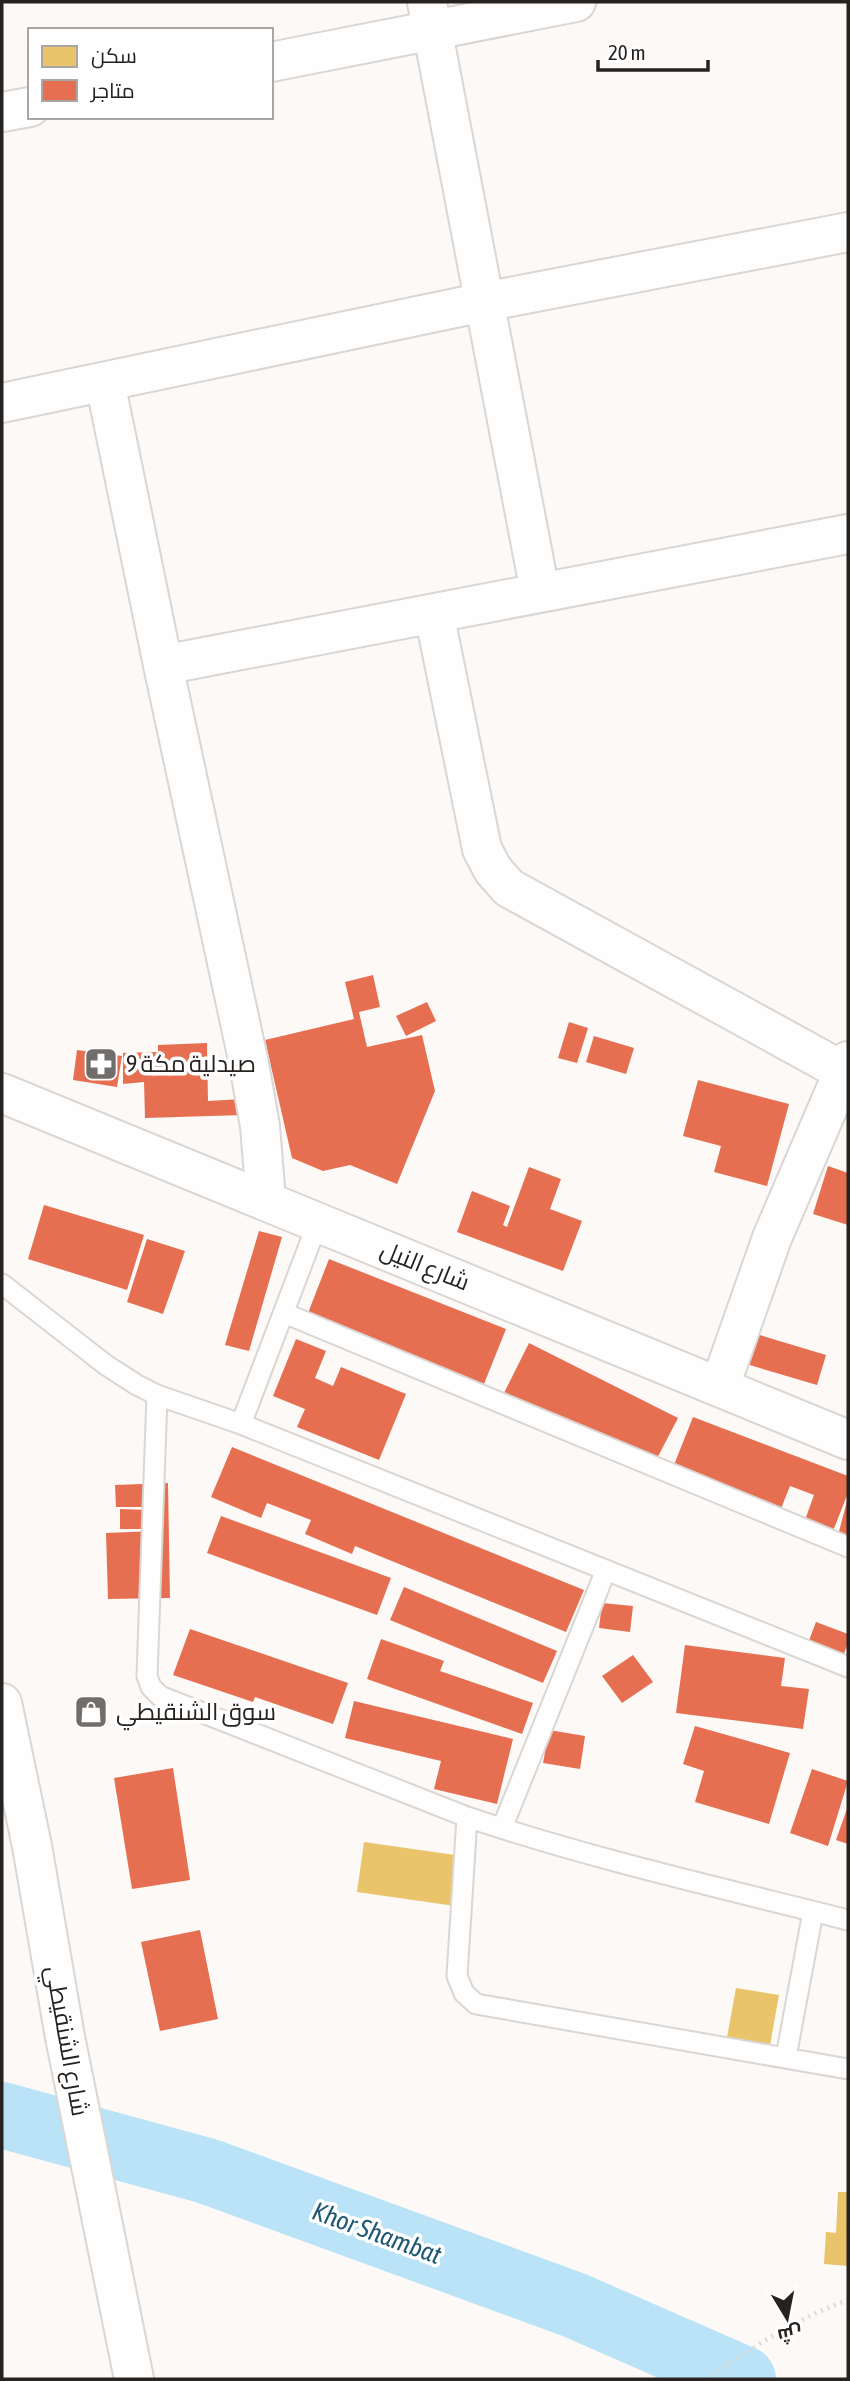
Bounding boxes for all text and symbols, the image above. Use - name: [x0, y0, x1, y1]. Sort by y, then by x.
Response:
- legend: [28, 28, 273, 119]
- scale bar: [598, 28, 708, 72]
- text: 20 m: [608, 40, 646, 64]
- text: سكن: [91, 43, 137, 69]
- text: متاجر: [90, 78, 135, 103]
- pharmacy icon: صيدلية مكة 9: [82, 1045, 120, 1083]
- place label: صيدلية مكة 9: [126, 1050, 256, 1077]
- street label: شارع النيل: [376, 1235, 474, 1298]
- shop icon: سوق الشنقيطي: [72, 1693, 110, 1731]
- place label: سوق الشنقيطي: [116, 1698, 276, 1731]
- street label: شارع الشنقيطي: [35, 1964, 94, 2119]
- water label: Khor Shambat: [308, 2196, 446, 2270]
- north arrow: [752, 2283, 822, 2353]
- text: ش: [776, 2321, 804, 2348]

